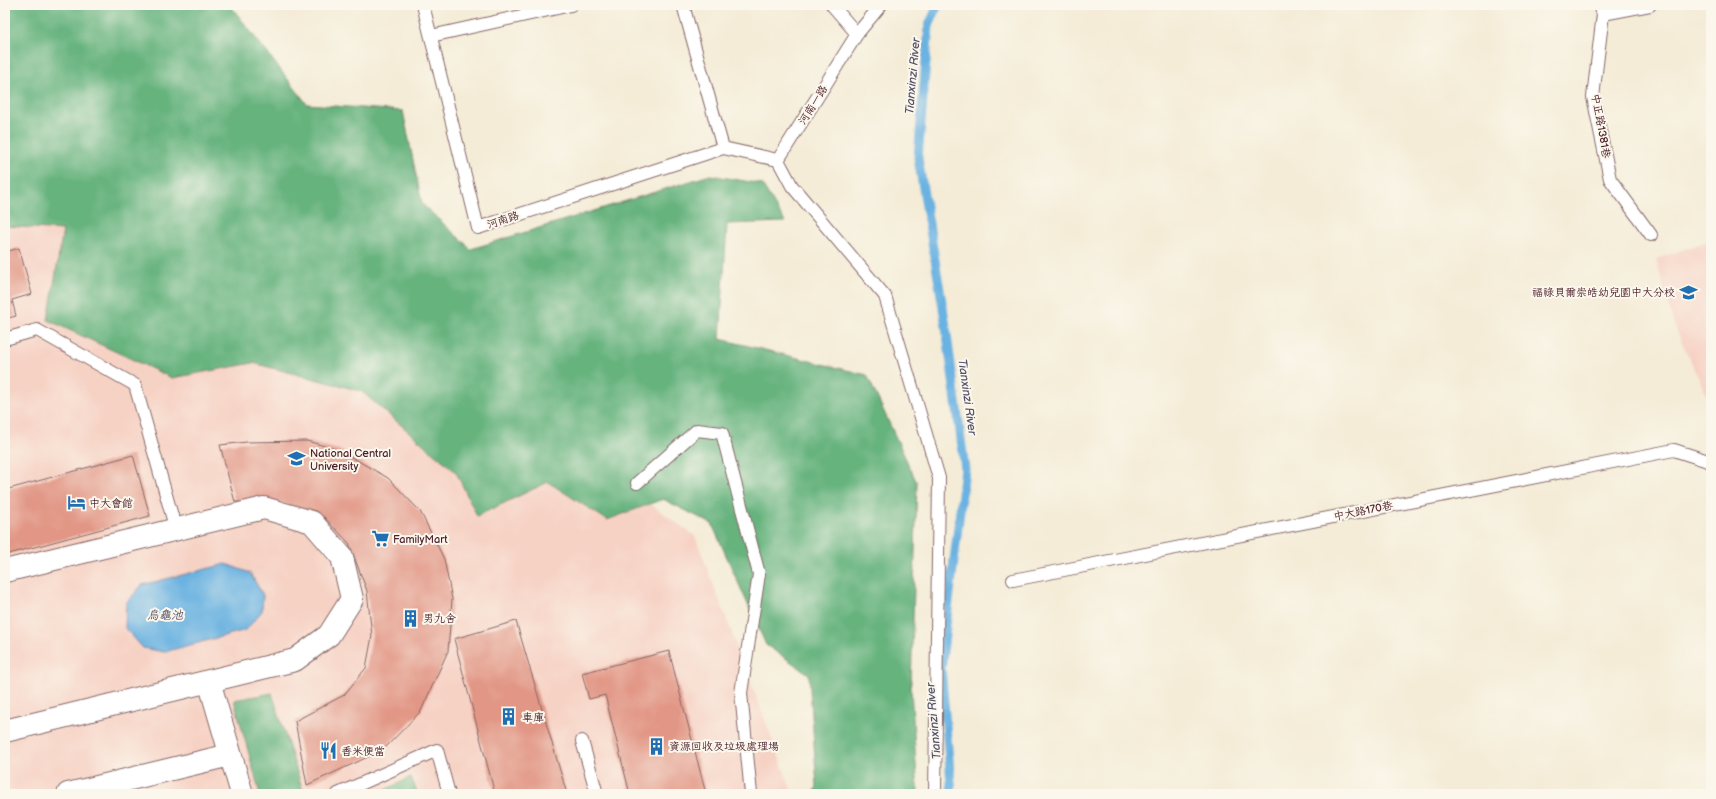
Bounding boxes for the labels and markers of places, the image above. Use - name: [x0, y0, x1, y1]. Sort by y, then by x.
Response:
- school or university icon: 福祿貝爾崇皓幼兒園中大分校: [1678, 282, 1698, 302]
- place label: 福祿貝爾崇皓幼兒園中大分校: [1532, 286, 1675, 299]
- place label: National Central University: [310, 447, 391, 473]
- school or university icon: National Central University: [287, 449, 307, 469]
- hotel icon: 中大會館: [66, 493, 86, 513]
- place label: 中大會館: [89, 497, 133, 510]
- supermarket icon: FamilyMart: [370, 529, 390, 549]
- place label: FamilyMart: [393, 533, 448, 546]
- building icon: 男九舍: [400, 608, 420, 628]
- place label: 男九舍: [423, 612, 456, 625]
- building icon: 車庫: [499, 707, 519, 727]
- place label: 車庫: [522, 711, 544, 724]
- building icon: 資源回收及垃圾處理場: [646, 736, 666, 756]
- place label: 資源回收及垃圾處理場: [669, 740, 779, 753]
- restaurant icon: 香米便當: [318, 741, 338, 761]
- place label: 香米便當: [341, 745, 385, 758]

